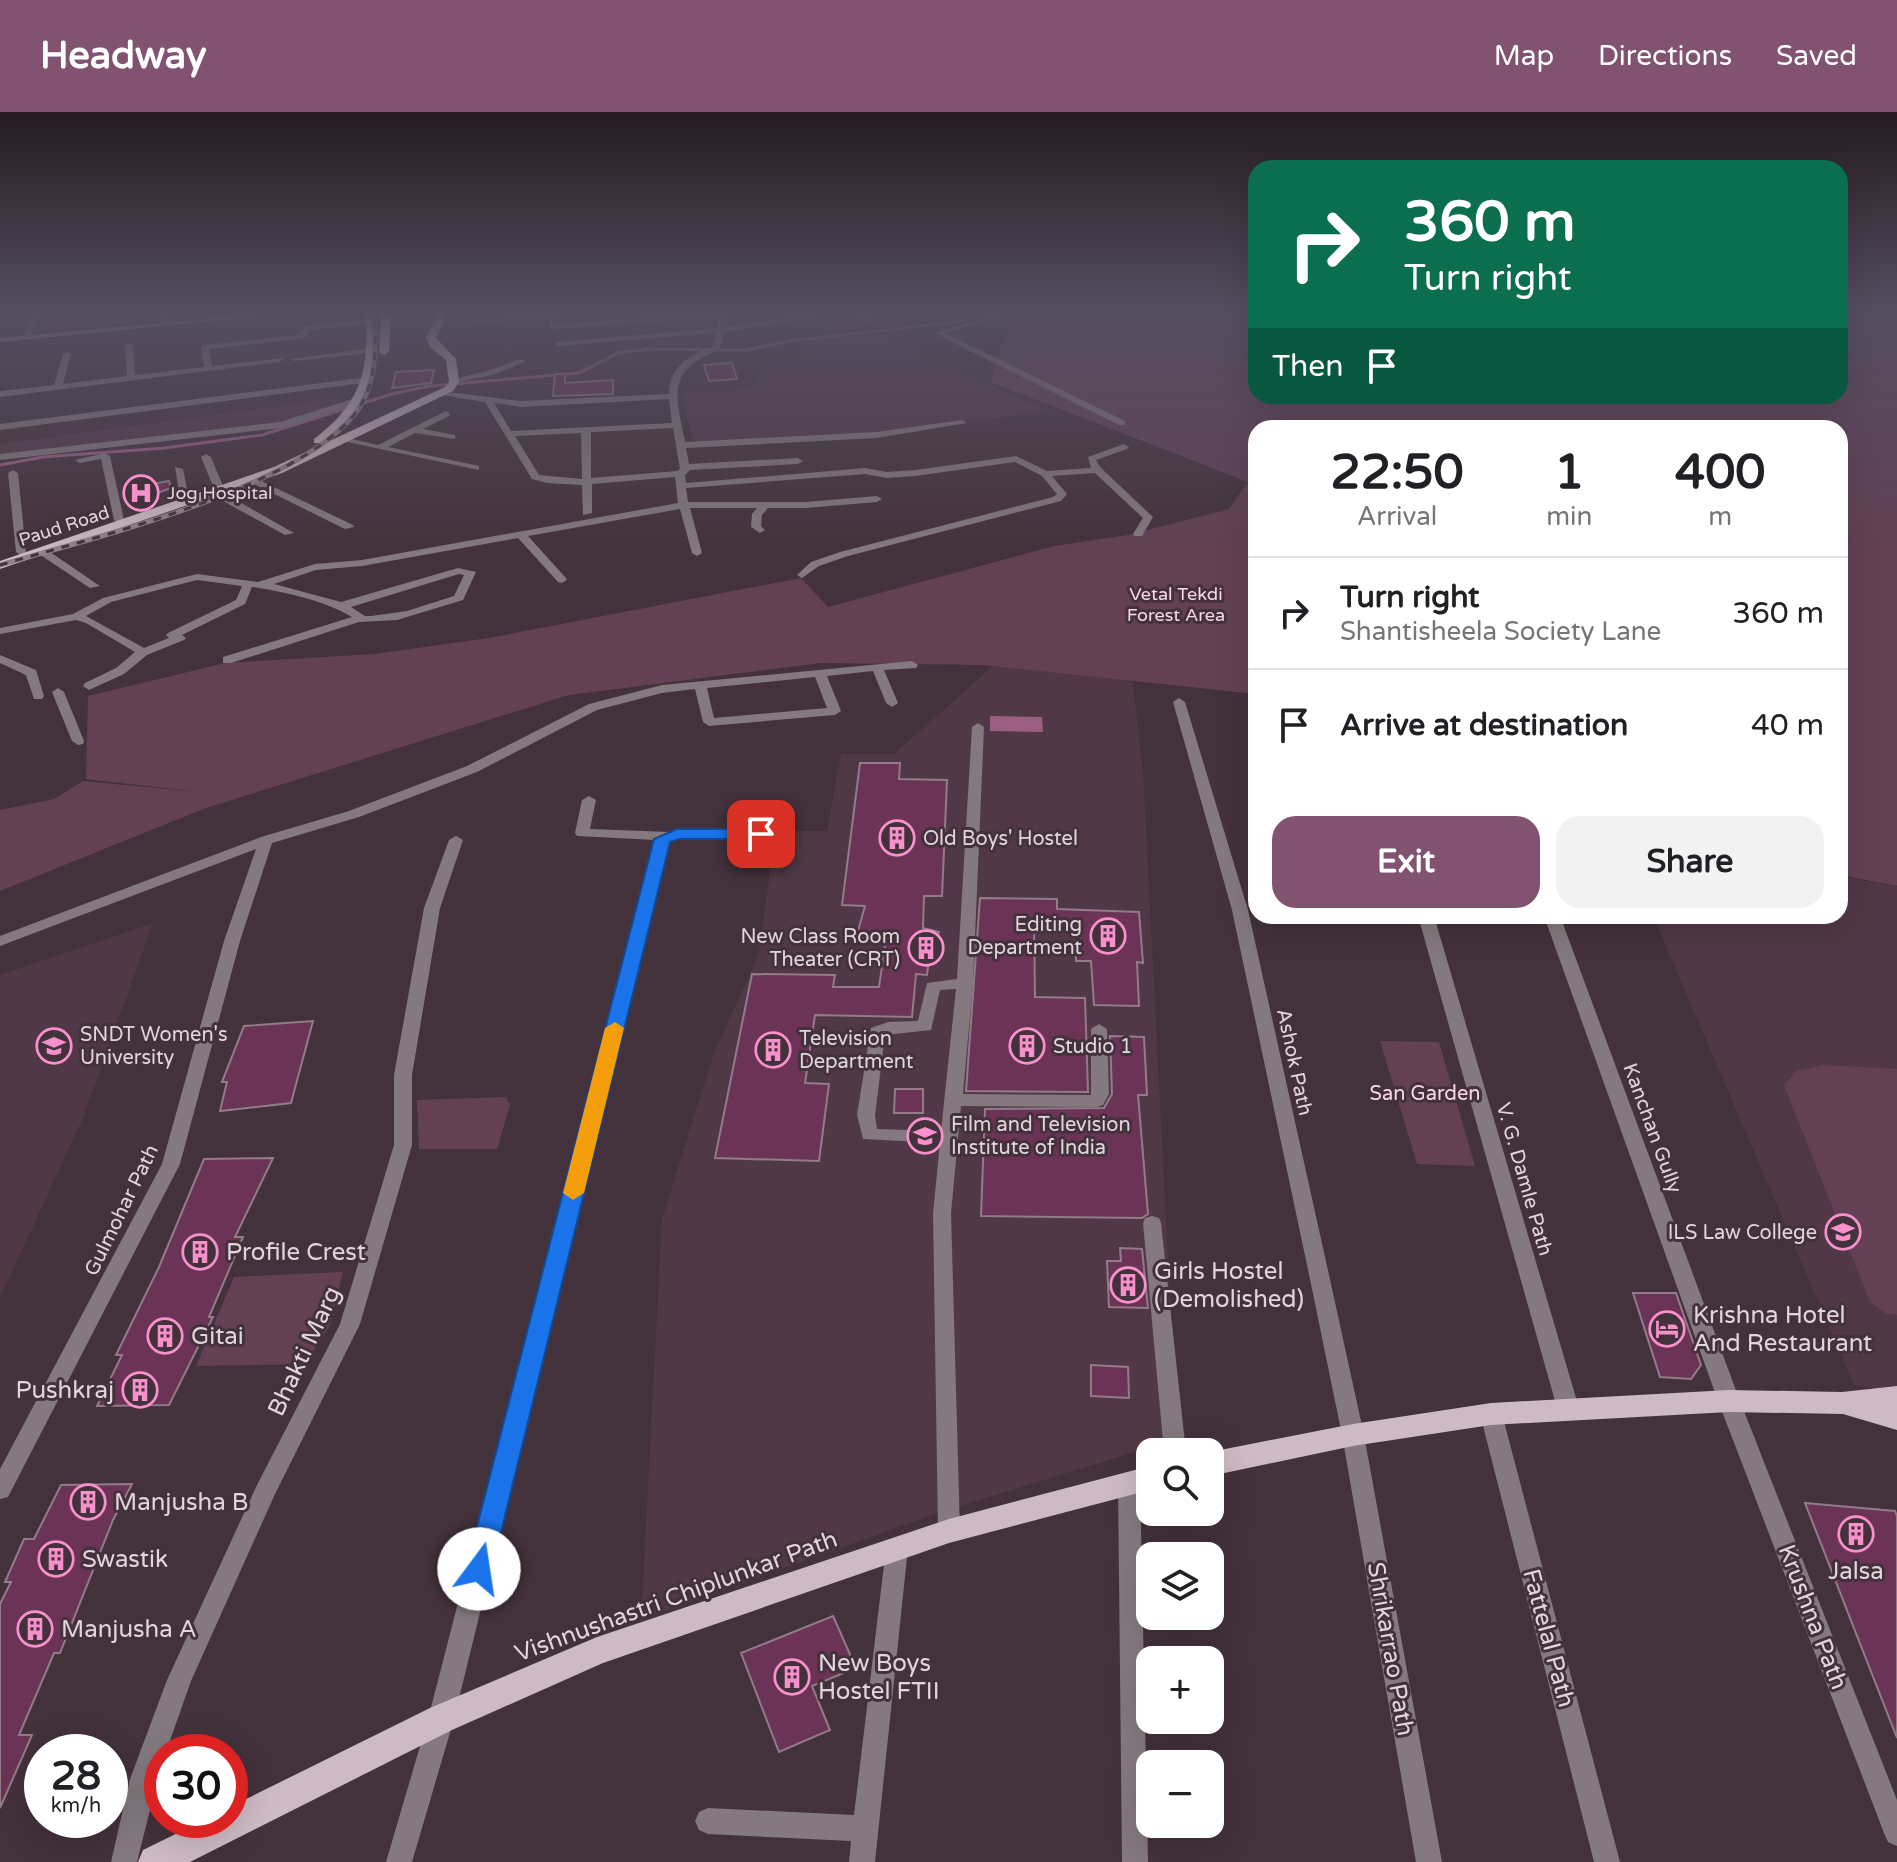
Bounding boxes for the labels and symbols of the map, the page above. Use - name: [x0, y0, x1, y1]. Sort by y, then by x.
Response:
- hospital icon: Jog Hospital: [122, 474, 160, 512]
- place label: Jog Hospital: [167, 482, 273, 504]
- street label: Paud Road: [16, 501, 112, 551]
- park label: Vetal Tekdi Forest Area: [1127, 583, 1225, 626]
- pin: [727, 800, 795, 868]
- building icon: Old Boys' Hostel: [878, 819, 916, 857]
- place label: Old Boys' Hostel: [923, 827, 1078, 851]
- place label: Editing Department: [968, 913, 1082, 960]
- building icon: Editing Department: [1089, 917, 1127, 955]
- place label: New Class Room Theater (CRT): [741, 925, 900, 972]
- building icon: New Class Room Theater (CRT): [907, 929, 945, 967]
- street label: Ashok Path: [1271, 1007, 1317, 1118]
- place label: SNDT Women's University: [80, 1023, 228, 1070]
- school or university icon: SNDT Women's University: [35, 1027, 73, 1065]
- place label: Television Department: [799, 1027, 914, 1074]
- building icon: Studio 1: [1008, 1027, 1046, 1065]
- building icon: Television Department: [754, 1031, 792, 1069]
- place label: Studio 1: [1053, 1035, 1132, 1059]
- street label: Kanchan Gully: [1617, 1060, 1687, 1197]
- park label: San Garden: [1370, 1082, 1480, 1106]
- street label: V. G. Damle Path: [1491, 1100, 1557, 1259]
- place label: Film and Television Institute of India: [951, 1113, 1131, 1160]
- school or university icon: Film and Television Institute of India: [906, 1117, 944, 1155]
- street label: Gulmohar Path: [80, 1141, 164, 1280]
- school or university icon: ILS Law College: [1824, 1213, 1862, 1251]
- place label: ILS Law College: [1668, 1221, 1817, 1245]
- building icon: Profile Crest: [181, 1233, 219, 1271]
- place label: Profile Crest: [226, 1238, 366, 1267]
- place label: Girls Hostel (Demolished): [1154, 1257, 1304, 1314]
- building icon: Girls Hostel (Demolished): [1109, 1266, 1147, 1304]
- street label: Bhakti Marg: [262, 1282, 347, 1421]
- place label: Krishna Hotel And Restaurant: [1693, 1301, 1872, 1358]
- hotel icon: Krishna Hotel And Restaurant: [1648, 1310, 1686, 1348]
- building icon: Gitai: [146, 1317, 184, 1355]
- place label: Gitai: [191, 1322, 244, 1351]
- building icon: Pushkraj: [121, 1371, 159, 1409]
- place label: Pushkraj: [15, 1376, 114, 1405]
- building icon: Manjusha B: [69, 1483, 107, 1521]
- place label: Manjusha B: [114, 1488, 249, 1517]
- building icon: Jalsa: [1837, 1515, 1875, 1553]
- street label: Vishnushastri Chiplunkar Path: [511, 1525, 841, 1668]
- position arrow: [437, 1527, 521, 1611]
- building icon: Swastik: [37, 1540, 75, 1578]
- street label: Krushna Path: [1772, 1541, 1853, 1694]
- place label: Swastik: [82, 1545, 168, 1574]
- place label: Jalsa: [1828, 1557, 1884, 1586]
- street label: Shrikarrao Path: [1361, 1560, 1420, 1738]
- street label: Fattelal Path: [1516, 1566, 1581, 1710]
- building icon: Manjusha A: [16, 1610, 54, 1648]
- place label: Manjusha A: [61, 1615, 197, 1644]
- place label: New Boys Hostel FTII: [818, 1649, 940, 1706]
- building icon: New Boys Hostel FTII: [773, 1658, 811, 1696]
- speed limit sign: 30: [144, 1734, 248, 1838]

